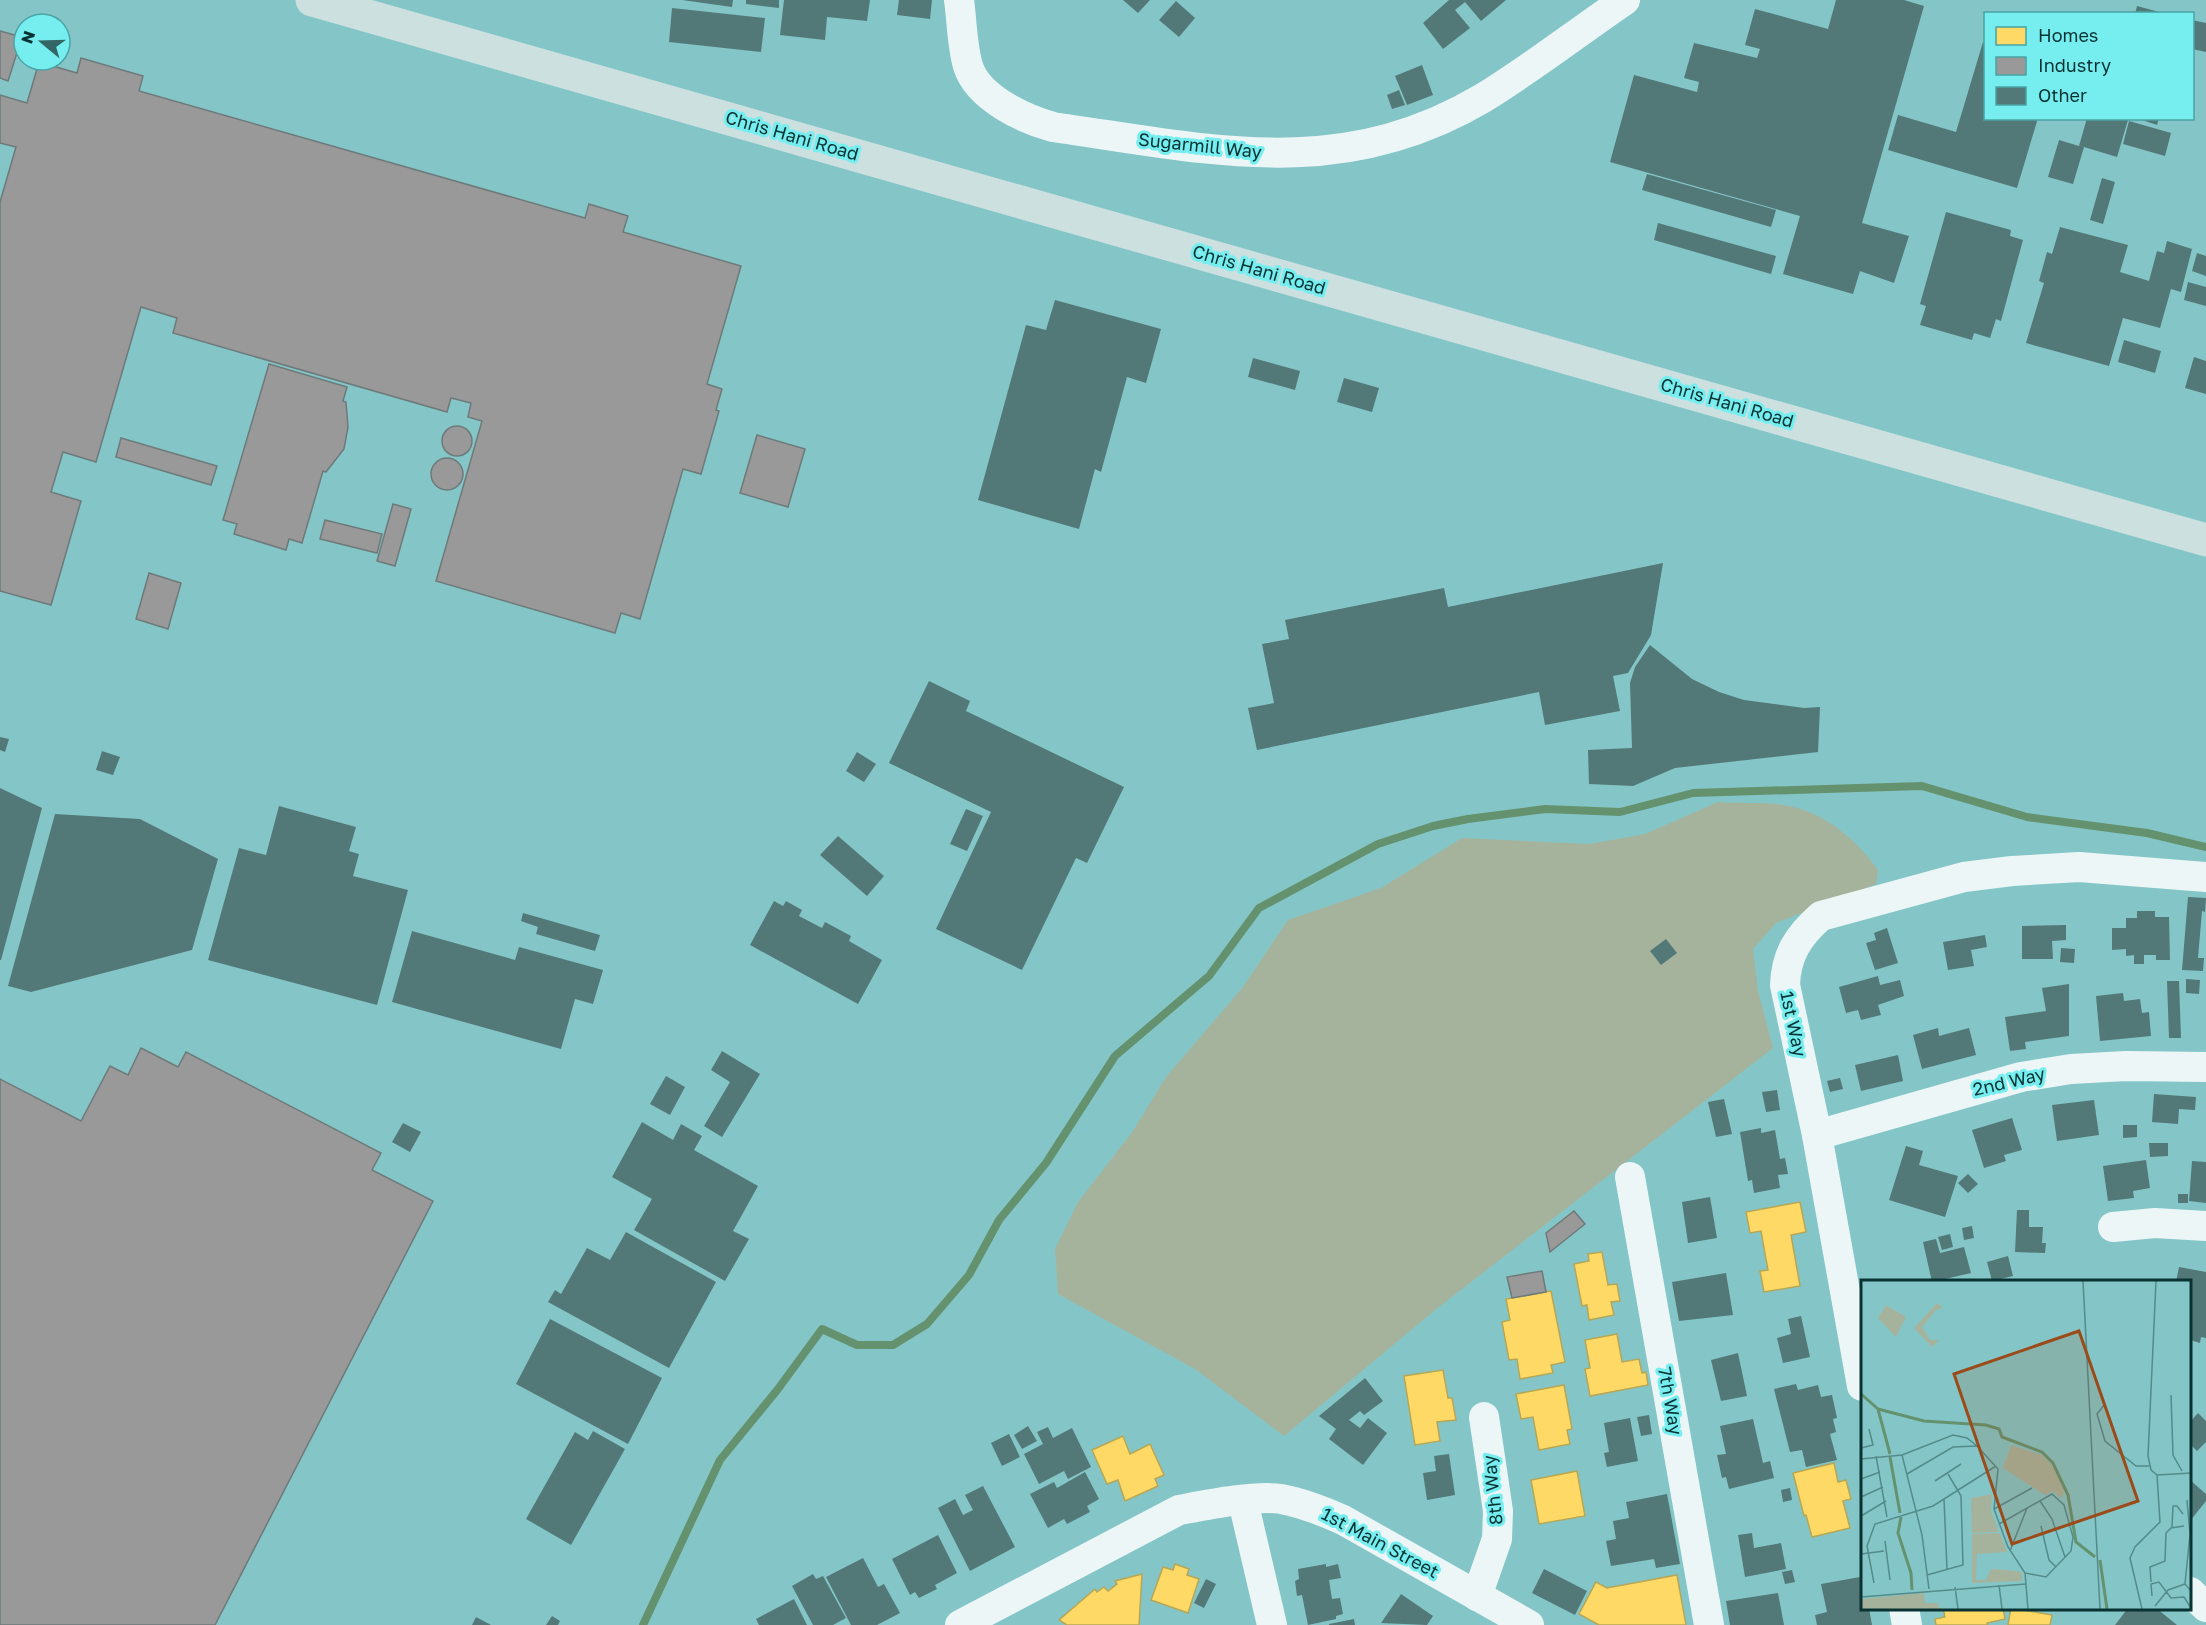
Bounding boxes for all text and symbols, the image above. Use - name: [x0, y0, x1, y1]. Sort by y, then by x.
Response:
- north arrow: [12, 12, 72, 72]
- legend: [1984, 12, 2194, 120]
- text: Homes: [2038, 24, 2098, 46]
- text: N: [16, 28, 39, 46]
- text: Industry: [2038, 54, 2111, 76]
- text: Other: [2038, 84, 2087, 106]
- street label: Chris Hani Road: [723, 106, 861, 165]
- street label: Sugarmill Way: [1137, 128, 1263, 162]
- street label: Chris Hani Road: [1190, 240, 1328, 299]
- street label: Chris Hani Road: [1658, 373, 1796, 432]
- street label: 1st Way: [1776, 989, 1812, 1059]
- street label: 2nd Way: [1970, 1062, 2047, 1100]
- inset map: [1861, 1280, 2191, 1610]
- street label: 7th Way: [1654, 1365, 1688, 1437]
- street label: 8th Way: [1477, 1454, 1507, 1526]
- street label: 1st Main Street: [1318, 1502, 1443, 1582]

